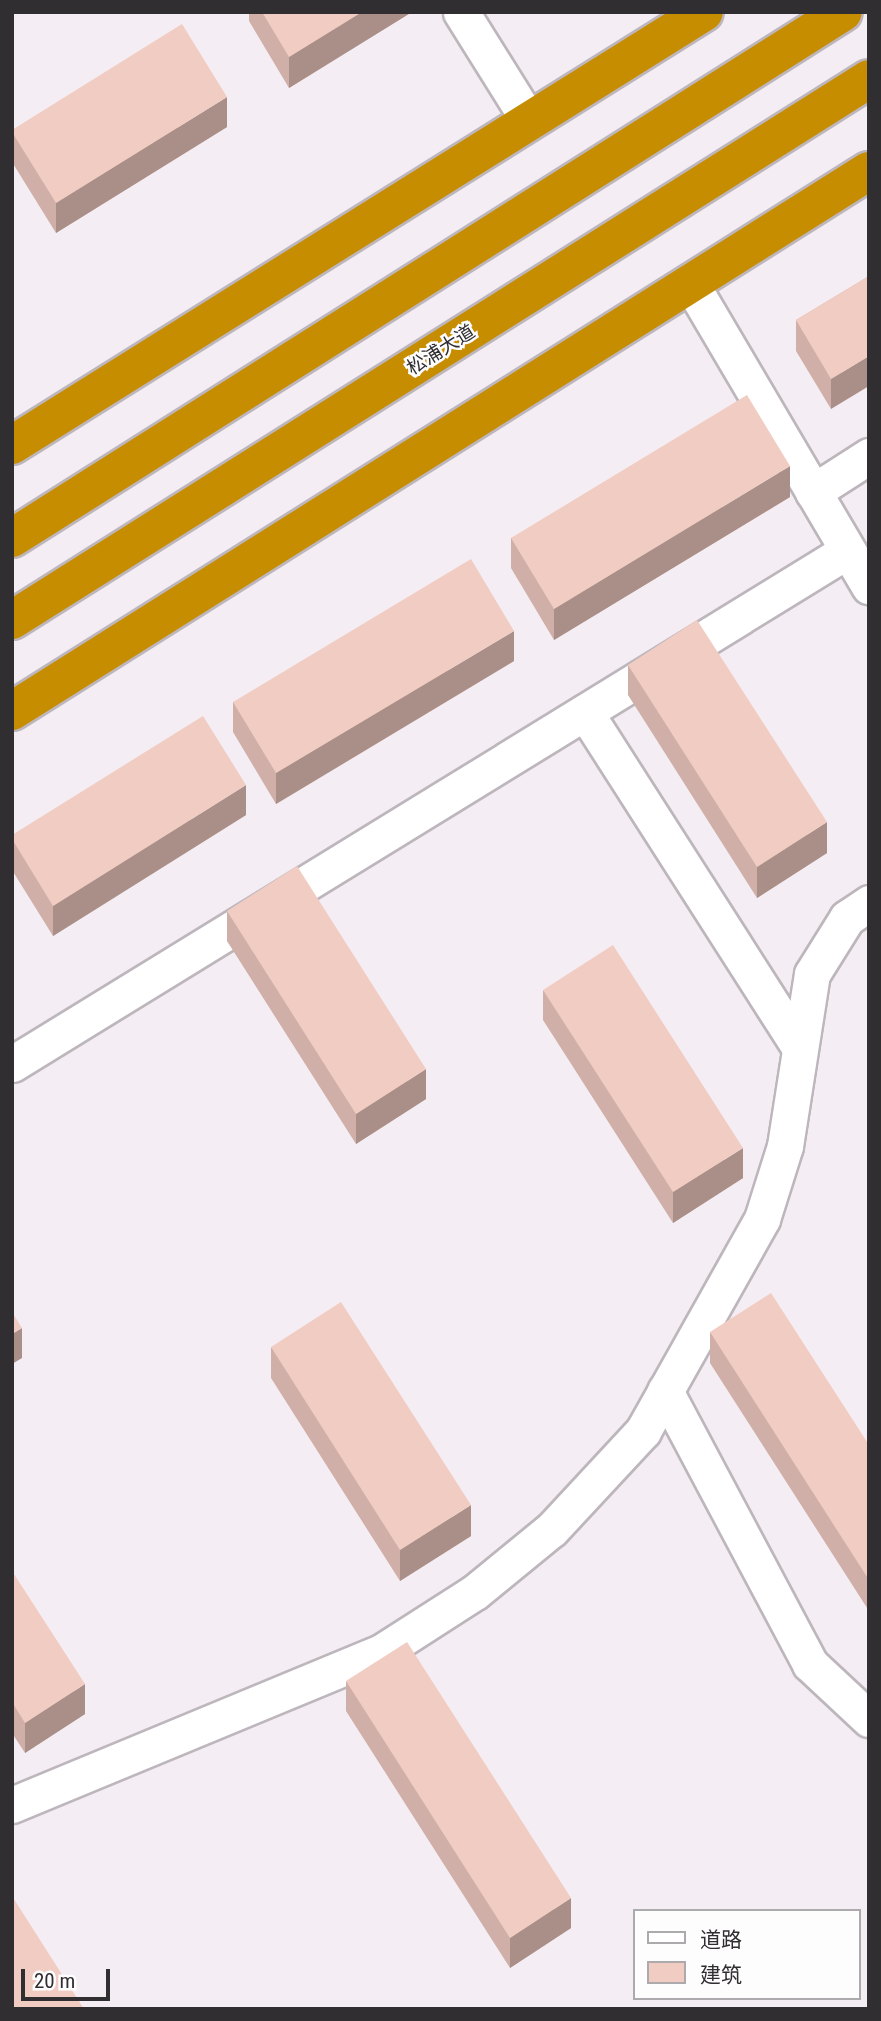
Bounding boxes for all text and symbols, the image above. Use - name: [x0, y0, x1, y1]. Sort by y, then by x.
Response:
- street label: 松浦大道: [403, 320, 479, 380]
- legend: [632, 1909, 860, 2000]
- text: 道路: [700, 1928, 742, 1952]
- scale bar: [24, 1954, 114, 1998]
- text: 建筑: [700, 1963, 742, 1987]
- text: 20 m: [34, 1969, 75, 1993]

